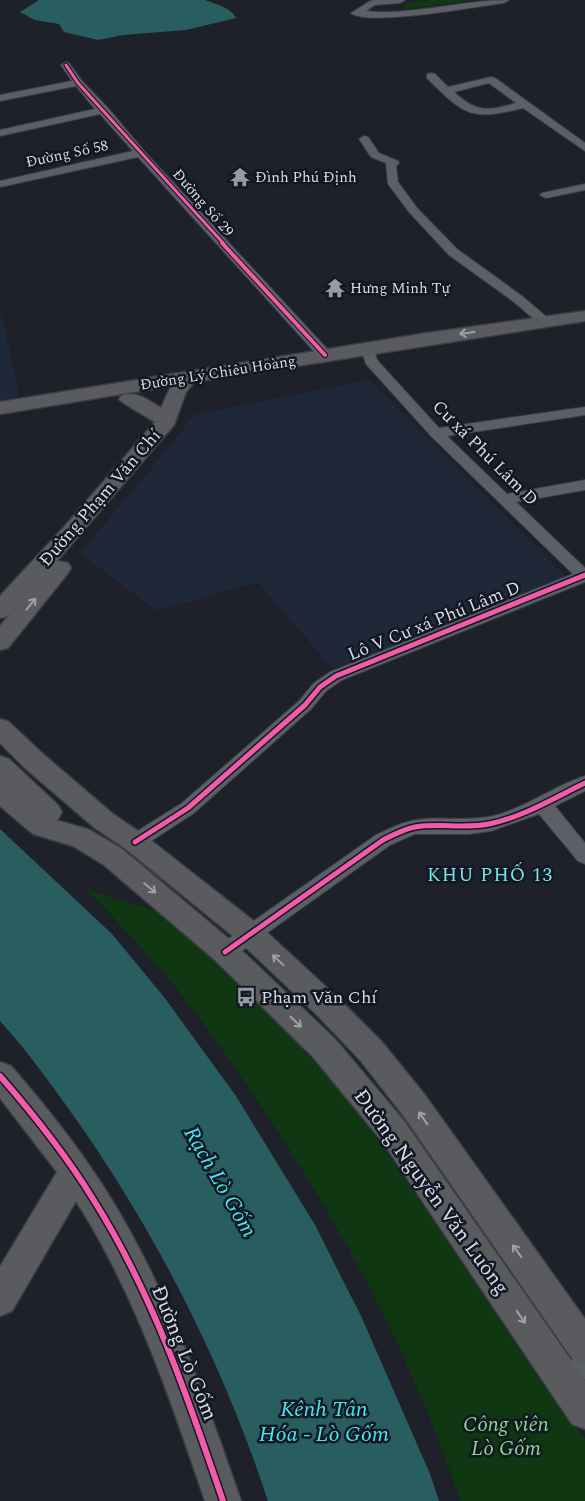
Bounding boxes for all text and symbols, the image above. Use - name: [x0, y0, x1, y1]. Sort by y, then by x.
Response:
- street label: Đường Số 58: [24, 134, 110, 174]
- street label: Đường Số 29: [167, 164, 239, 242]
- temple icon: Đình Phú Định: [229, 166, 251, 188]
- place label: Đình Phú Định: [255, 166, 357, 189]
- temple icon: Hưng Minh Tự: [324, 277, 346, 299]
- place label: Hưng Minh Tự: [350, 277, 450, 300]
- one-way arrow: [460, 328, 476, 338]
- street label: Đường Lý Chiêu Hoàng: [139, 349, 297, 397]
- street label: Cư xá Phú Lâm D: [426, 394, 544, 512]
- street label: Đường Phạm Văn Chí: [33, 422, 168, 573]
- street label: Lô V Cư xá Phú Lâm D: [344, 574, 524, 668]
- one-way arrow: [25, 598, 36, 611]
- district label: KHU PHỐ 13: [427, 861, 553, 890]
- one-way arrow: [144, 883, 157, 894]
- one-way arrow: [271, 954, 284, 966]
- place label: Phạm Văn Chí: [261, 984, 378, 1011]
- bus stop icon: Phạm Văn Chí: [235, 986, 257, 1008]
- one-way arrow: [290, 1015, 302, 1028]
- street label: Đường Nguyễn Văn Luông: [345, 1082, 517, 1302]
- one-way arrow: [418, 1111, 428, 1125]
- water label: Rạch Lò Gốm: [175, 1120, 265, 1244]
- one-way arrow: [512, 1244, 522, 1258]
- street label: Đường Lò Gốm: [142, 1280, 226, 1426]
- one-way arrow: [516, 1310, 526, 1324]
- water label: Kênh Tân Hóa - Lò Gốm: [259, 1393, 389, 1451]
- park label: Công viên Lò Gốm: [463, 1409, 549, 1465]

